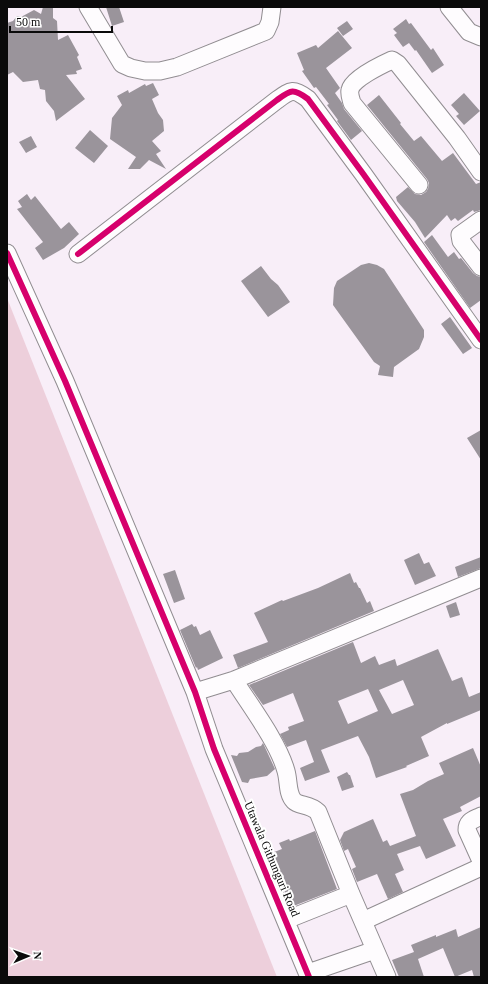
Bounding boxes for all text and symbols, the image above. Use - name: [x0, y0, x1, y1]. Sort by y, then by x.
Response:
- scale bar: [10, 8, 112, 34]
- text: 50 m: [16, 15, 41, 29]
- street label: Utawala Githunguri Road: [241, 799, 303, 919]
- north arrow: [8, 936, 48, 976]
- text: N: [32, 951, 44, 960]

